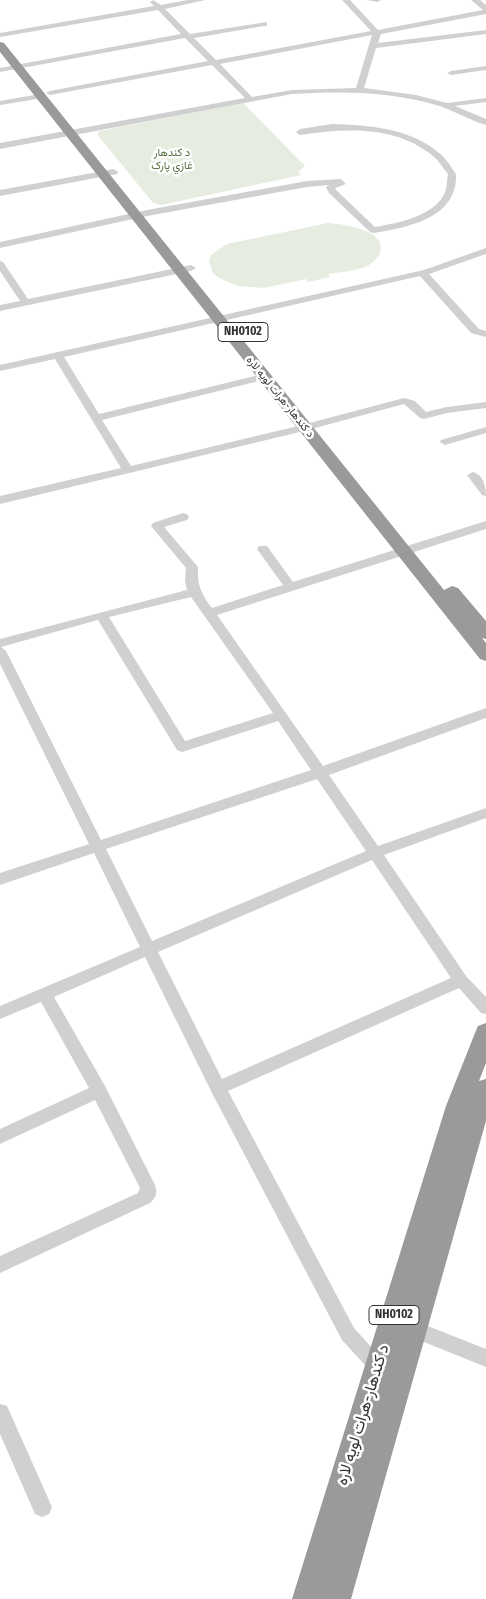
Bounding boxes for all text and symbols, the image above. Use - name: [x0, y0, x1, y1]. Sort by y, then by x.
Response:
- park label: د کندهار غازي پارک: [151, 146, 193, 172]
- road number: NH0102: [218, 322, 268, 342]
- street label: د کندهار-هرات لويه لاره: [243, 354, 317, 440]
- road number: NH0102: [369, 1306, 419, 1324]
- street label: د کندهار-هرات لويه لاره: [332, 1342, 394, 1488]

